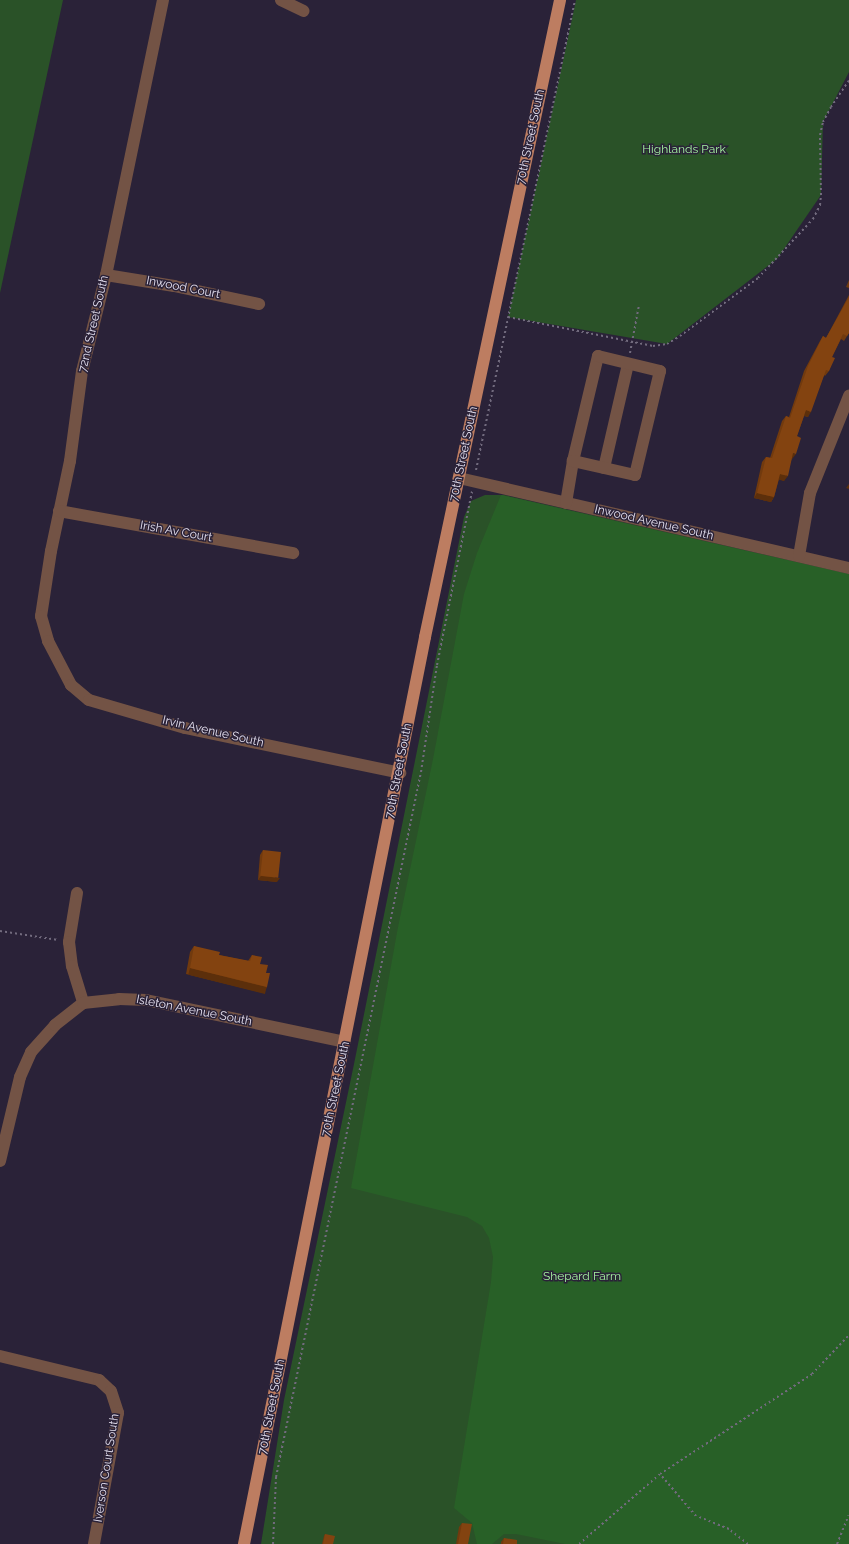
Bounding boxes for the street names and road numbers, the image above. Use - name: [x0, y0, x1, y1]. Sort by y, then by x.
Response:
- street label: 70th Street South: [514, 88, 548, 186]
- street label: 72nd Street South: [76, 274, 112, 374]
- street label: Inwood Court: [145, 274, 221, 302]
- street label: 70th Street South: [447, 405, 481, 503]
- street label: Inwood Avenue South: [593, 502, 715, 544]
- street label: Irish Av Court: [139, 519, 213, 545]
- street label: Irvin Avenue South: [161, 713, 265, 751]
- street label: 70th Street South: [383, 722, 415, 820]
- street label: Isleton Avenue South: [135, 993, 253, 1029]
- street label: 70th Street South: [319, 1040, 353, 1138]
- street label: 70th Street South: [256, 1358, 288, 1456]
- street label: Iverson Court South: [91, 1413, 123, 1523]

